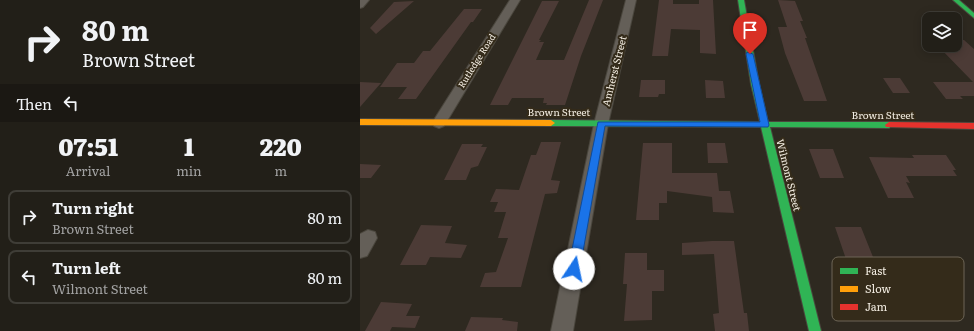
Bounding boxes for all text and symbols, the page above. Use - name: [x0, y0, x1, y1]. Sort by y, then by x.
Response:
- text: 80 m: [82, 8, 149, 50]
- map controls: [922, 12, 962, 52]
- button: layers: [922, 12, 962, 52]
- pin: [733, 13, 767, 54]
- icon: right: [16, 16, 68, 68]
- icon: arrive: [739, 19, 761, 41]
- street label: Rutledge Road: [454, 30, 499, 90]
- street label: Amherst Street: [597, 34, 630, 108]
- text: Brown Street: [82, 46, 195, 73]
- text: Then: [16, 92, 52, 115]
- icon: left: [60, 92, 82, 114]
- street label: Brown Street: [528, 104, 590, 119]
- street label: Brown Street: [852, 107, 914, 122]
- text: 07:51: [58, 128, 118, 163]
- text: 1: [184, 128, 194, 163]
- text: 220: [260, 128, 302, 163]
- street label: Wilmont Street: [773, 137, 806, 212]
- text: Arrival: [66, 161, 110, 180]
- text: min: [176, 161, 202, 180]
- text: m: [275, 161, 287, 180]
- text: Turn right: [52, 196, 134, 219]
- icon: right: [18, 206, 40, 228]
- text: 80 m: [308, 206, 342, 229]
- text: Brown Street: [52, 219, 134, 238]
- position arrow: [553, 248, 595, 290]
- text: Turn left: [52, 256, 121, 279]
- legend: [832, 257, 964, 321]
- text: Fast: [865, 262, 887, 278]
- icon: left: [18, 266, 40, 288]
- text: 80 m: [308, 266, 342, 289]
- text: Wilmont Street: [52, 279, 148, 298]
- text: Slow: [865, 280, 891, 296]
- text: Jam: [865, 298, 888, 314]

